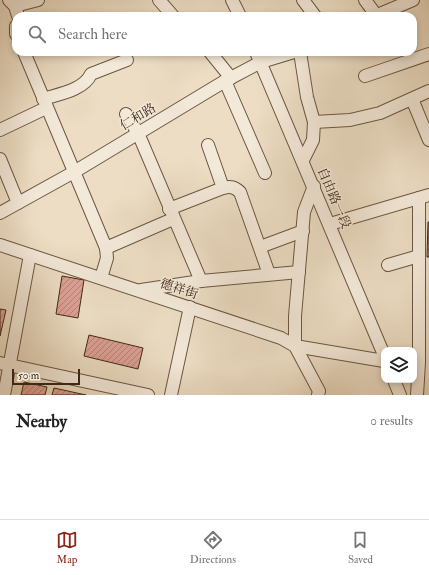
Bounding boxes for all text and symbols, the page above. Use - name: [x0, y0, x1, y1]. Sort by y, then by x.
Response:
- search box: [12, 12, 417, 56]
- icon: search: [26, 23, 48, 45]
- text: Search here: [58, 25, 127, 44]
- street label: 仁和路: [117, 100, 159, 134]
- street label: 自由路一段: [314, 165, 354, 231]
- street label: 德祥街: [158, 275, 200, 303]
- map controls: [381, 347, 417, 383]
- button: layers: [381, 347, 417, 383]
- scale bar: [12, 367, 80, 386]
- text: 50 m: [18, 369, 39, 382]
- text: Nearby: [16, 411, 67, 432]
- text: 0 results: [370, 413, 413, 429]
- tab: Map: [56, 529, 78, 566]
- tab: Directions: [190, 529, 236, 566]
- tab: Saved: [348, 529, 373, 566]

